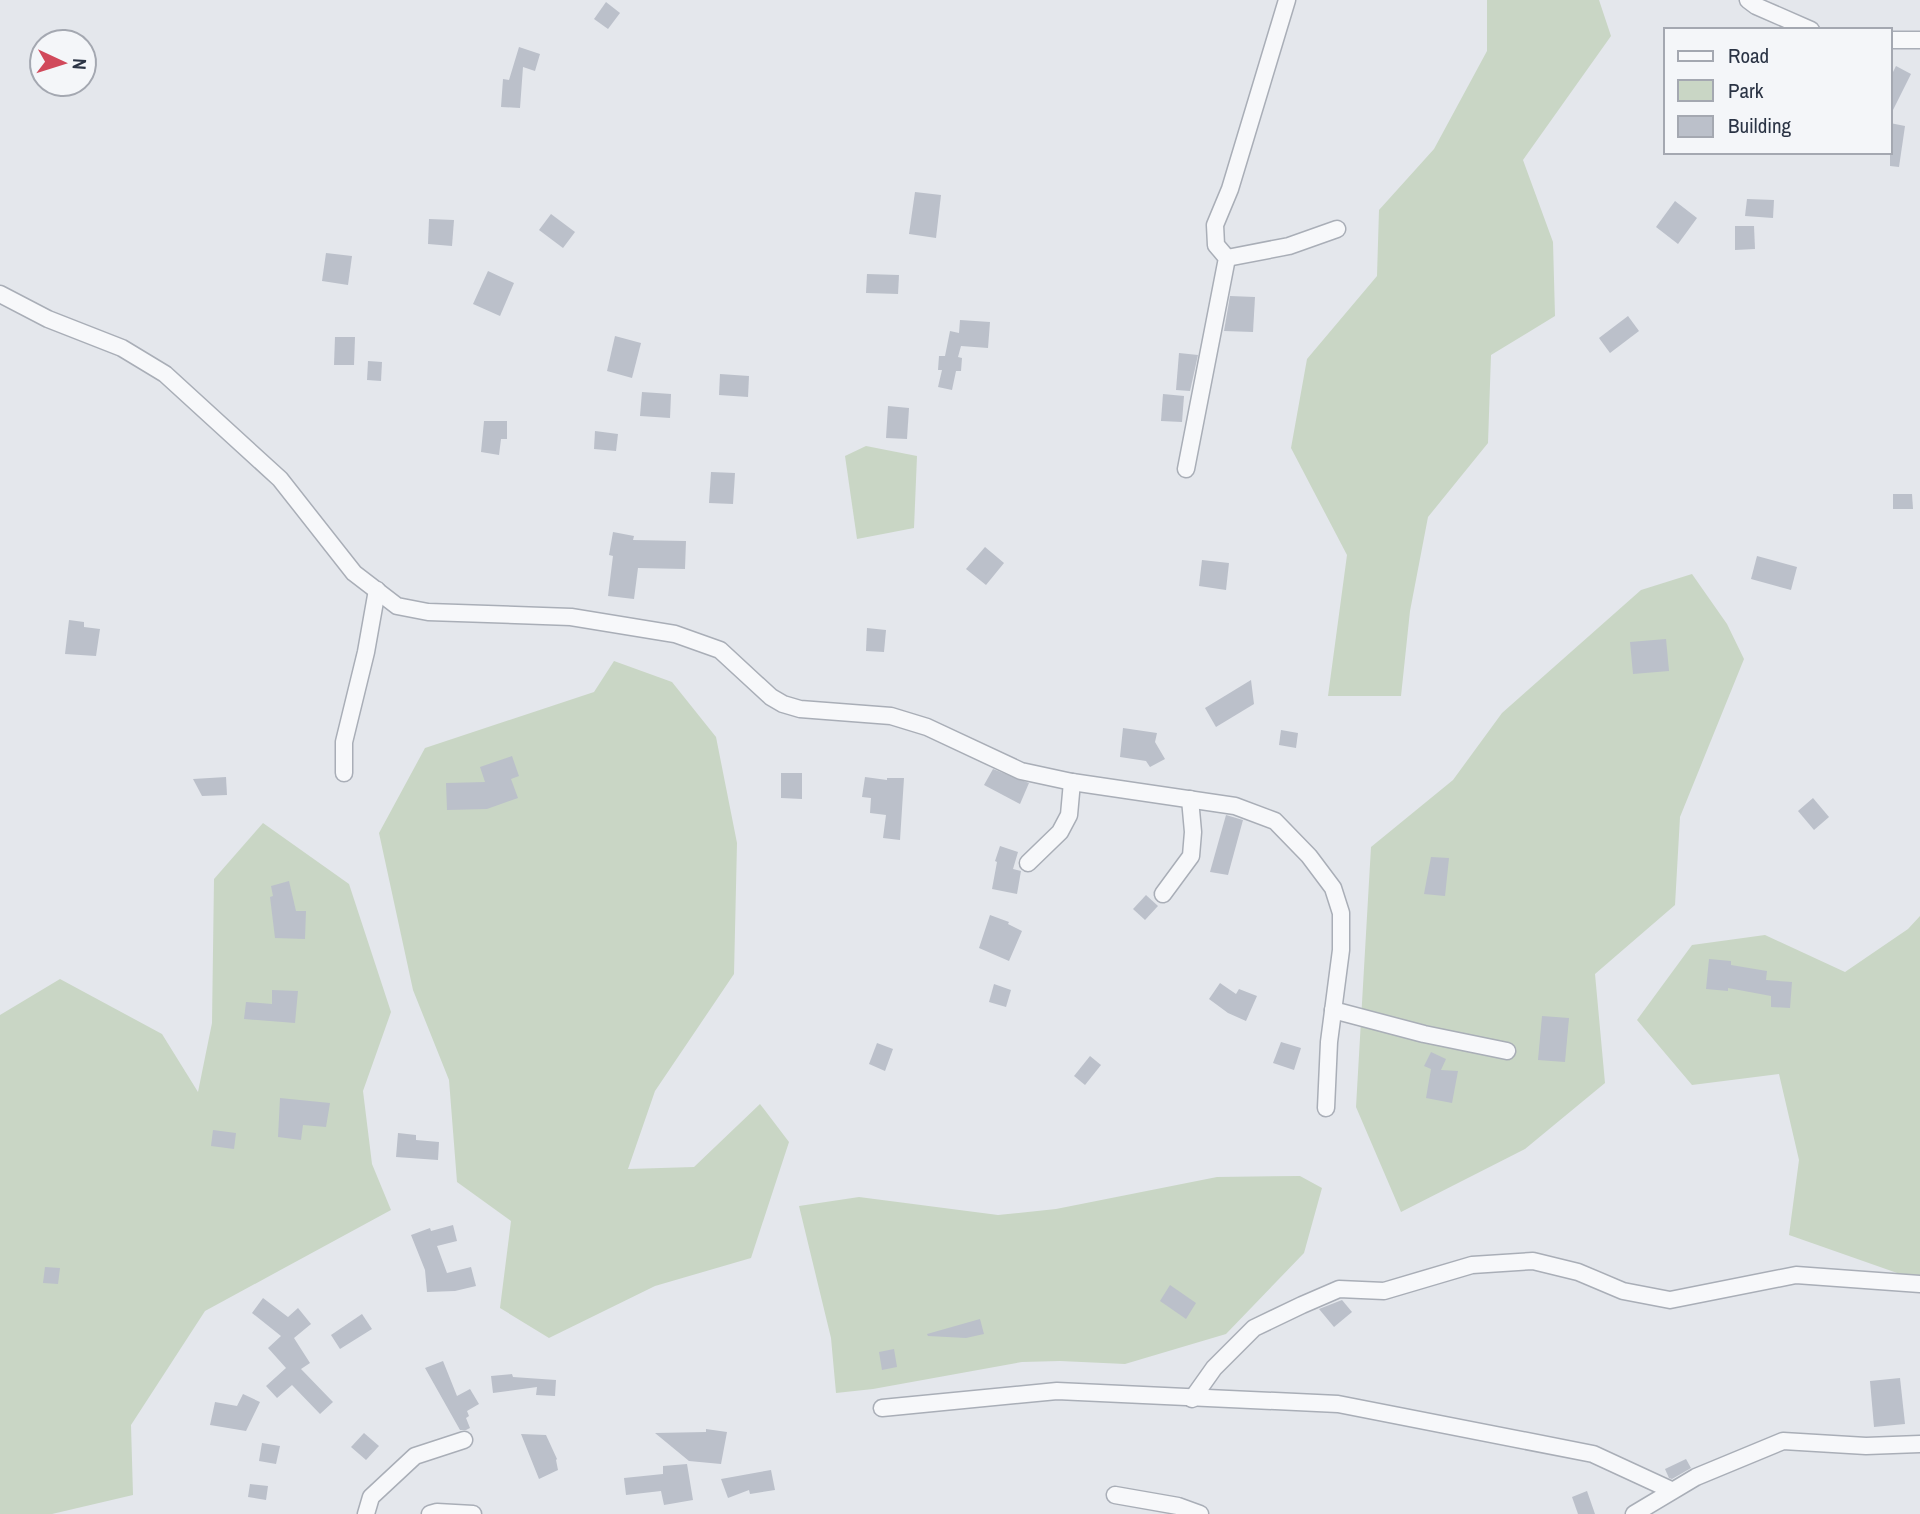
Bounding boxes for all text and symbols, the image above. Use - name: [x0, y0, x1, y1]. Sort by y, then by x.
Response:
- north arrow: [28, 28, 98, 98]
- legend: [1664, 28, 1892, 154]
- text: Road: [1728, 41, 1769, 70]
- text: N: [67, 58, 93, 71]
- text: Park: [1728, 76, 1764, 105]
- text: Building: [1728, 111, 1792, 140]

